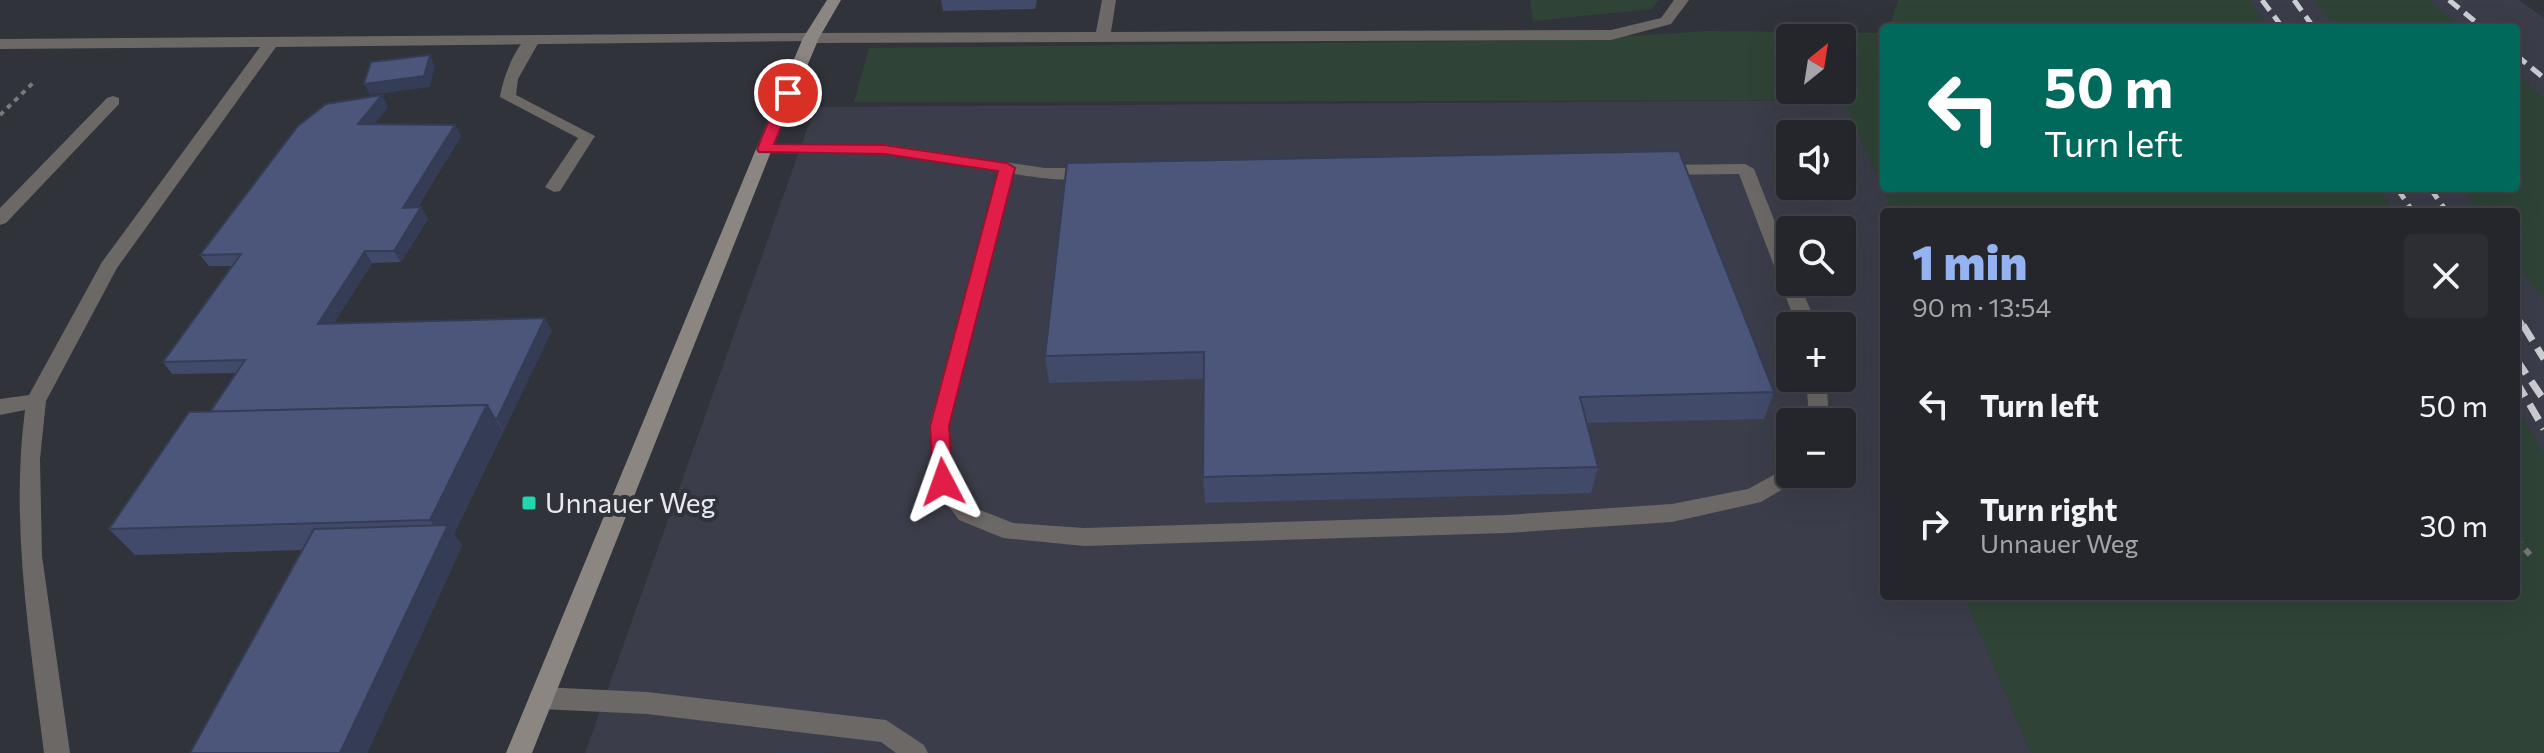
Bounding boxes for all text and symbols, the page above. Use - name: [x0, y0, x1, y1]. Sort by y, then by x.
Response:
- north arrow: [1776, 24, 1856, 104]
- map controls: [1776, 24, 1856, 488]
- text: 50 m: [2044, 51, 2173, 120]
- icon: left: [1912, 56, 2016, 160]
- pin: [754, 59, 822, 127]
- icon: arrive: [766, 71, 810, 115]
- button: sound: [1776, 120, 1856, 200]
- text: Turn left: [2044, 120, 2183, 164]
- button: search: [1776, 216, 1856, 296]
- text: 1 min: [1912, 231, 2027, 290]
- button: close: [2404, 234, 2488, 318]
- text: 90 m · 13:54: [1912, 291, 2051, 322]
- button: +: [1776, 312, 1856, 392]
- icon: left: [1912, 382, 1956, 426]
- text: Turn left: [1980, 386, 2099, 423]
- text: 50 m: [2419, 386, 2488, 423]
- button: −: [1776, 408, 1856, 488]
- position arrow: [901, 440, 985, 524]
- place label: Unnauer Weg: [545, 485, 716, 519]
- text: Turn right: [1980, 490, 2117, 527]
- marker: Unnauer Weg: [520, 494, 538, 512]
- icon: right: [1912, 502, 1956, 546]
- text: 30 m: [2419, 506, 2488, 543]
- text: Unnauer Weg: [1980, 527, 2139, 558]

